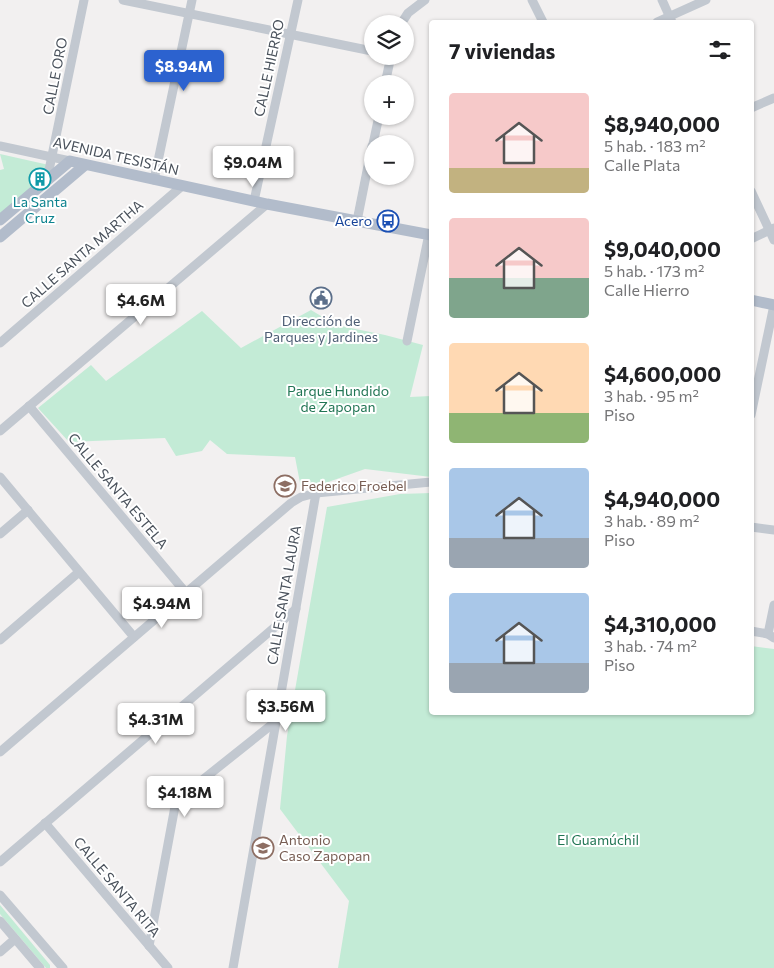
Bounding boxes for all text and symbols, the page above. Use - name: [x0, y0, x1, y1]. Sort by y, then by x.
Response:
- map controls: [364, 15, 414, 185]
- button: layers: [364, 15, 414, 65]
- street label: CALLE HIERRO: [250, 18, 287, 118]
- street label: CALLE ORO: [39, 36, 70, 116]
- icon: filters: [706, 36, 734, 64]
- text: 7 viviendas: [449, 38, 555, 63]
- pin: $8.94M: [143, 49, 225, 92]
- text: $8.94M: [155, 56, 213, 75]
- button: +: [364, 75, 414, 125]
- text: $8,940,000: [604, 111, 720, 136]
- icon: home: [489, 113, 549, 173]
- street label: AVENIDA TESISTÁN: [52, 133, 181, 178]
- button: −: [364, 135, 414, 185]
- text: 5 hab. · 183 m²: [604, 136, 706, 155]
- pin: $9.04M: [212, 146, 294, 188]
- text: $9.04M: [224, 152, 282, 171]
- text: Calle Plata: [604, 155, 680, 174]
- building icon: La Santa Cruz: [28, 167, 52, 191]
- place label: La Santa Cruz: [13, 193, 67, 226]
- street label: CALLE SANTA MARTHA: [17, 196, 146, 311]
- bus stop icon: Acero: [376, 209, 400, 233]
- place label: Acero: [335, 212, 372, 229]
- text: $9,040,000: [604, 236, 721, 261]
- icon: home: [489, 238, 549, 298]
- text: 5 hab. · 173 m²: [604, 261, 704, 280]
- text: Calle Hierro: [604, 280, 690, 299]
- pin: $4.6M: [106, 284, 176, 326]
- public building icon: Dirección de Parques y Jardines: [309, 286, 333, 310]
- text: $4.6M: [117, 290, 165, 309]
- place label: Dirección de Parques y Jardines: [264, 312, 378, 345]
- text: $4,600,000: [604, 361, 721, 386]
- icon: home: [489, 363, 549, 423]
- park label: Parque Hundido de Zapopan: [287, 382, 389, 415]
- text: 3 hab. · 95 m²: [604, 386, 699, 405]
- text: Piso: [604, 405, 635, 424]
- street label: CALLE SANTA ESTELA: [65, 429, 172, 552]
- school or university icon: Federico Froebel: [273, 474, 297, 498]
- place label: Federico Froebel: [301, 477, 407, 494]
- text: $4,940,000: [604, 486, 720, 511]
- icon: home: [489, 488, 549, 548]
- text: 3 hab. · 89 m²: [604, 511, 699, 530]
- street label: CALLE SANTA LAURA: [263, 524, 304, 666]
- text: Piso: [604, 530, 635, 549]
- pin: $4.94M: [121, 586, 203, 629]
- text: $4.94M: [133, 593, 191, 612]
- text: $4,310,000: [604, 611, 716, 636]
- icon: home: [489, 613, 549, 673]
- text: 3 hab. · 74 m²: [604, 636, 697, 655]
- text: Piso: [604, 655, 635, 674]
- pin: $3.56M: [245, 690, 327, 732]
- text: $3.56M: [257, 696, 315, 715]
- pin: $4.31M: [115, 702, 197, 745]
- text: $4.31M: [128, 709, 184, 728]
- pin: $4.18M: [144, 776, 226, 818]
- text: $4.18M: [158, 782, 212, 801]
- place label: Antonio Caso Zapopan: [279, 831, 370, 864]
- park label: El Guamúchil: [557, 831, 639, 848]
- street label: CALLE SANTA RITA: [71, 833, 164, 940]
- school or university icon: Antonio Caso Zapopan: [251, 836, 275, 860]

